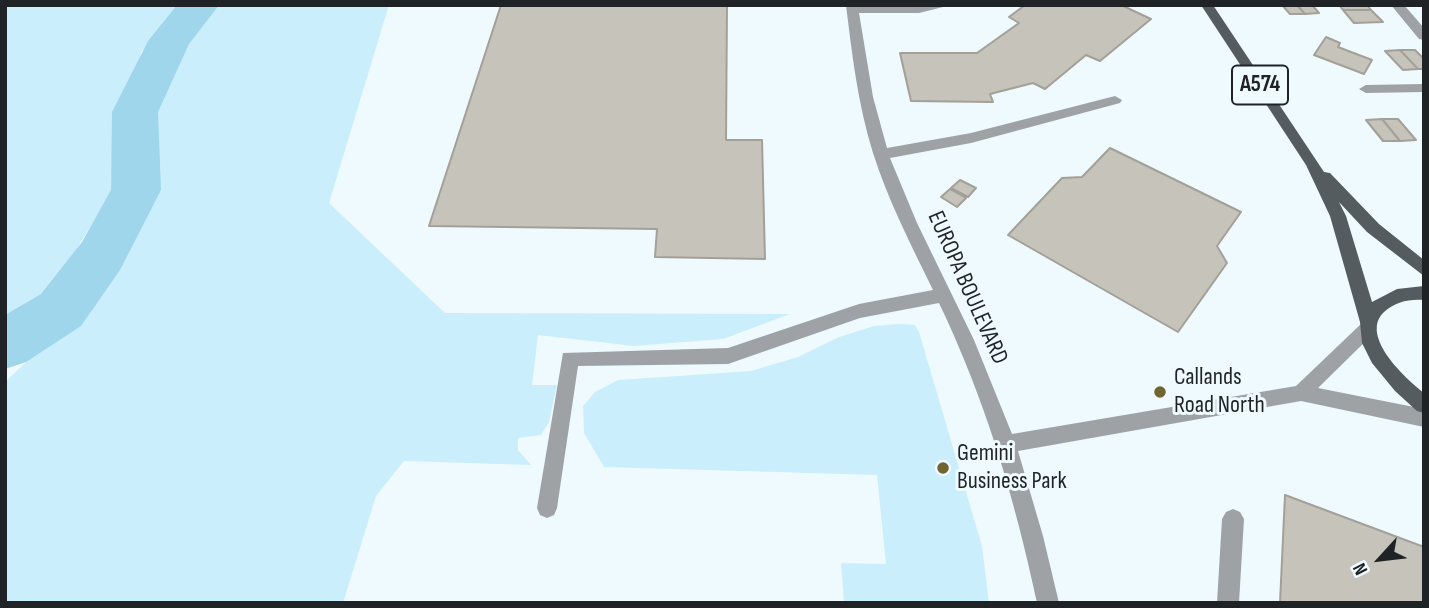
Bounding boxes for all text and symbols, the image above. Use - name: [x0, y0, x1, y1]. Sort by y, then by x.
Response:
- road number: A574: [1232, 66, 1288, 104]
- street label: EUROPA BOULEVARD: [920, 207, 1014, 369]
- place label: Callands Road North: [1174, 364, 1265, 420]
- marker: Callands Road North: [1152, 384, 1168, 400]
- place label: Gemini Business Park: [957, 440, 1067, 496]
- marker: Gemini Business Park: [935, 460, 951, 476]
- north arrow: [1345, 524, 1415, 594]
- text: N: [1348, 559, 1373, 579]

